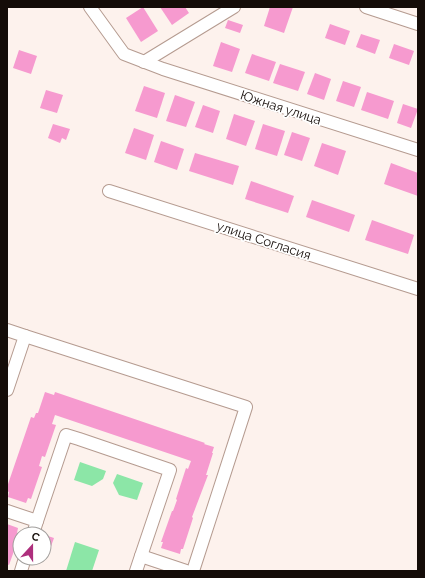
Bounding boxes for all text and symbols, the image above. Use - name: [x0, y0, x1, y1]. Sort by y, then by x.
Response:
- street label: Южная улица: [239, 87, 323, 128]
- street label: улица Согласия: [215, 218, 313, 263]
- north arrow: [12, 526, 52, 566]
- text: С: [30, 530, 42, 545]

